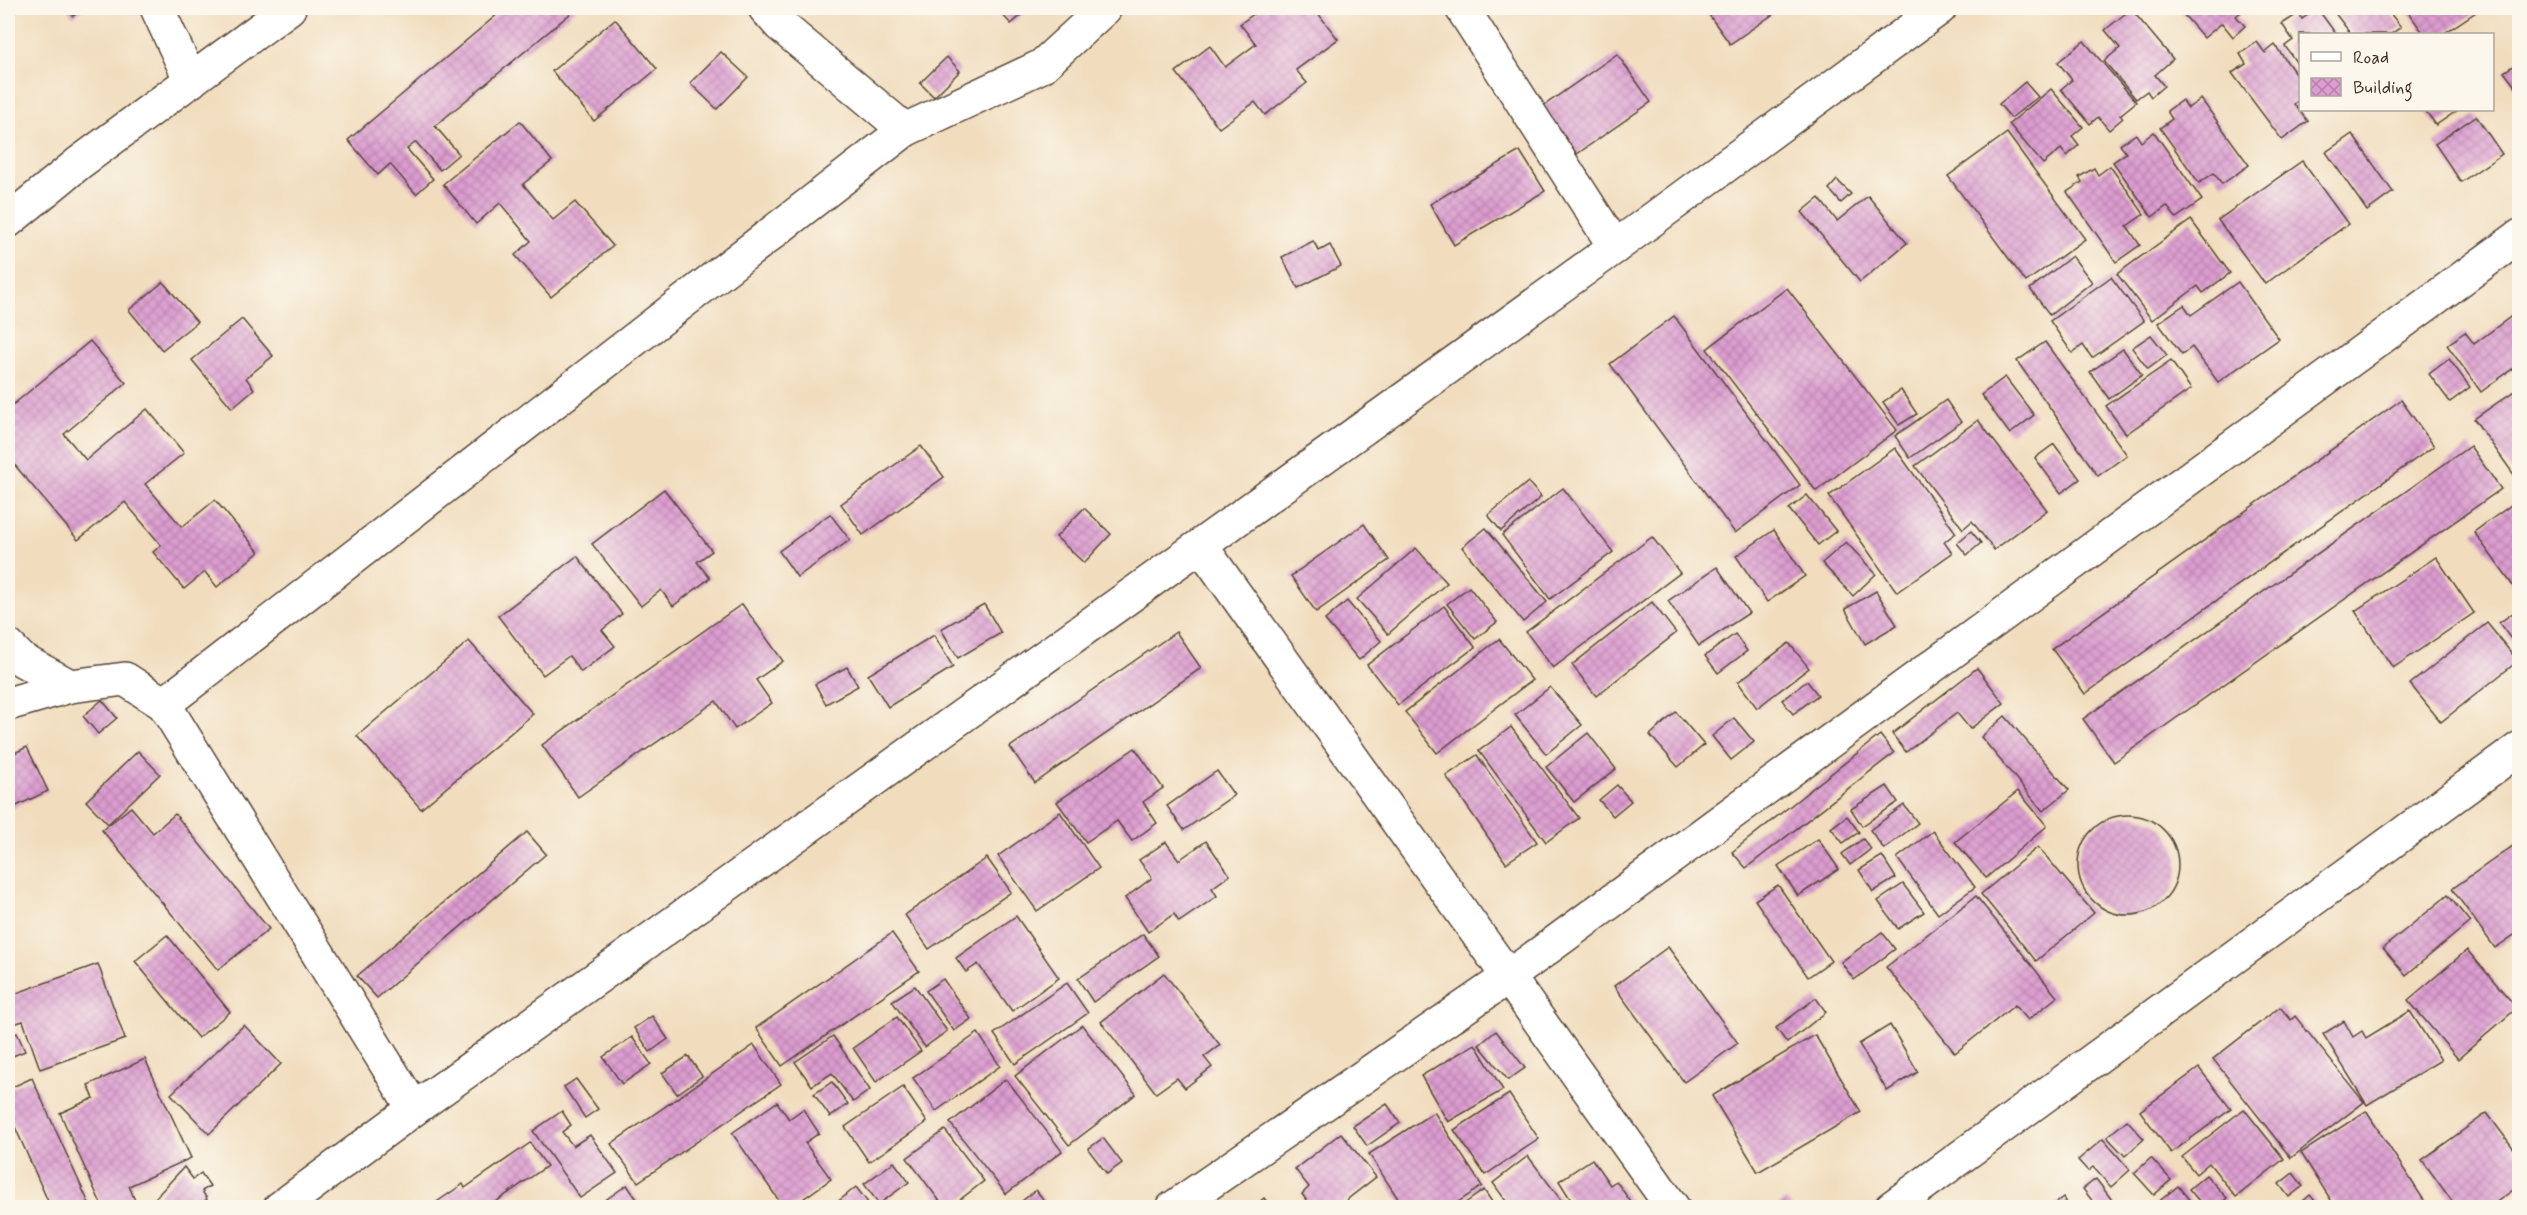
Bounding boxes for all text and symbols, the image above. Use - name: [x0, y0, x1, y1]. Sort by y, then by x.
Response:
- legend: [2299, 33, 2494, 111]
- text: Road: [2353, 46, 2389, 70]
- text: Building: [2353, 76, 2413, 102]

